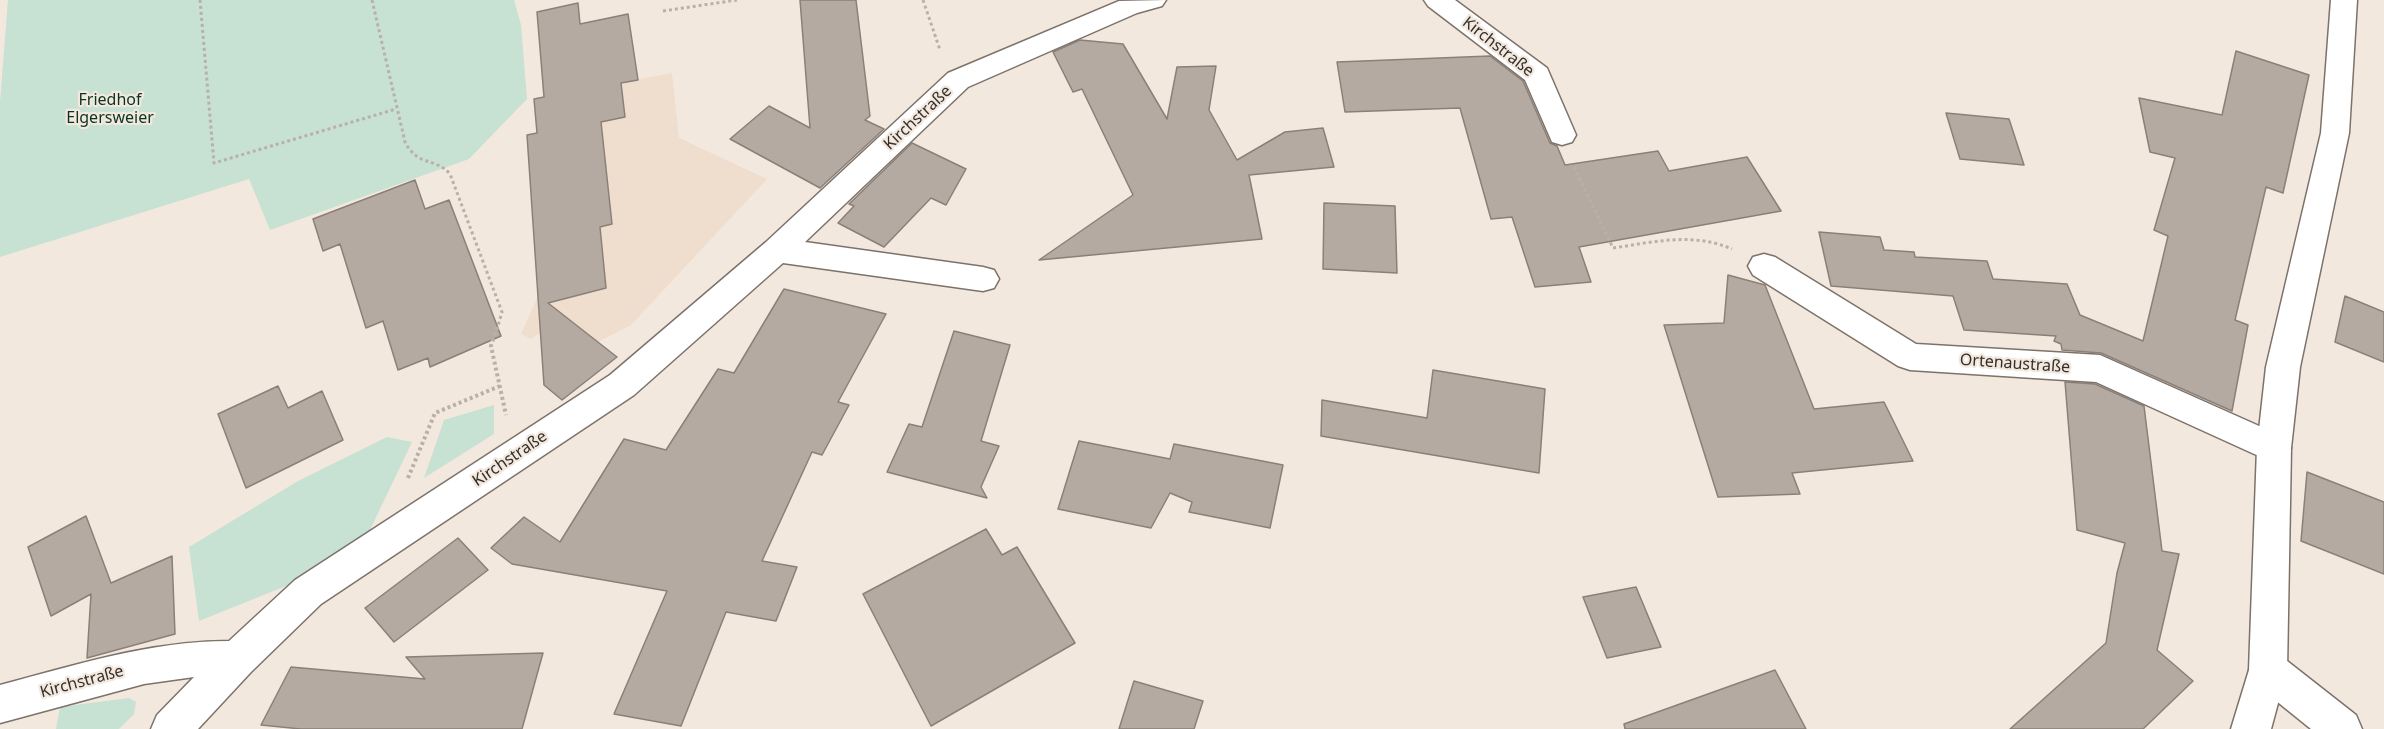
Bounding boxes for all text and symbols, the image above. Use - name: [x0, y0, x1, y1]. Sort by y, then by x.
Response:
- street label: Kirchstraße: [1458, 13, 1538, 81]
- street label: Kirchstraße: [880, 82, 956, 154]
- park label: Friedhof Elgersweier: [66, 90, 154, 128]
- street label: Ortenaustraße: [1959, 351, 2071, 377]
- street label: Kirchstraße: [469, 427, 551, 491]
- street label: Kirchstraße: [38, 662, 126, 702]

